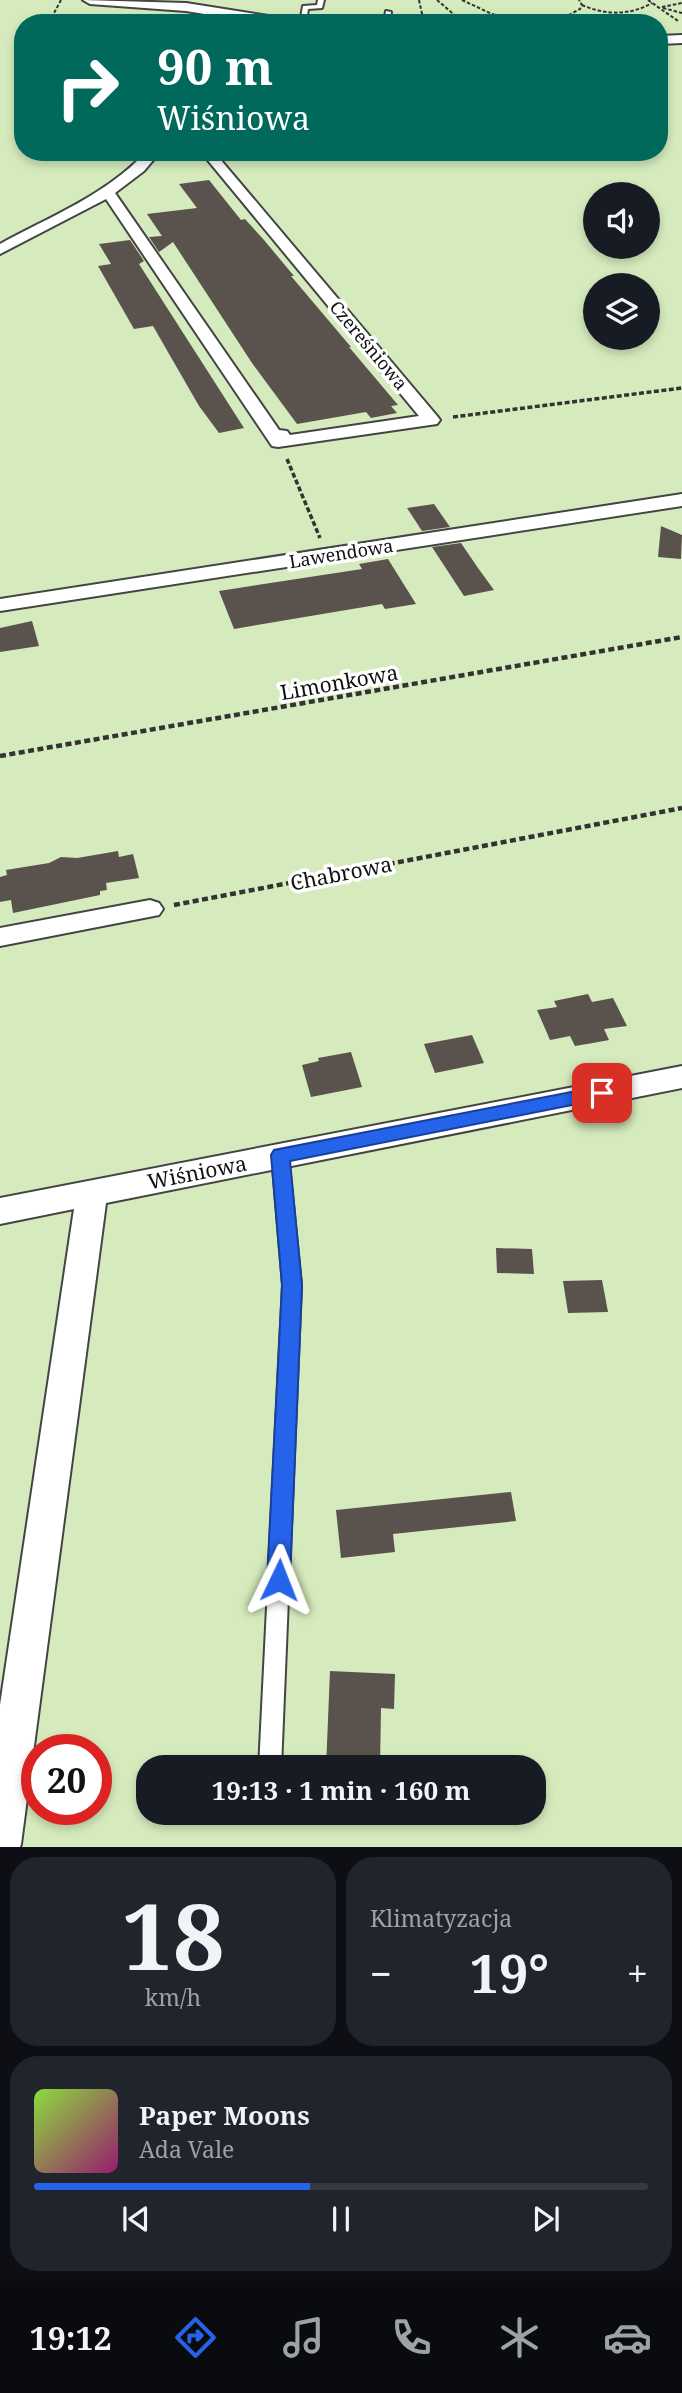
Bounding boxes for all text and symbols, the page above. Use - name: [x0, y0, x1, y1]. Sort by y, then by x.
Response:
- text: 90 m: [157, 33, 273, 99]
- icon: right: [42, 42, 133, 133]
- text: Wiśniowa: [157, 96, 310, 139]
- map controls: [583, 182, 660, 350]
- button: sound: [583, 182, 660, 259]
- button: layers: [583, 273, 660, 350]
- street label: Czereśniowa: [325, 295, 413, 395]
- street label: Lawendowa: [287, 533, 395, 573]
- street label: Limonkowa: [278, 658, 400, 706]
- street label: Chabrowa: [288, 849, 394, 897]
- pin: [572, 1063, 632, 1123]
- icon: arrive: [583, 1074, 621, 1112]
- street label: Wiśniowa: [145, 1149, 249, 1195]
- position arrow: [242, 1543, 316, 1617]
- speed limit sign: 20: [21, 1734, 112, 1825]
- text: 19:13 · 1 min · 160 m: [211, 1772, 471, 1808]
- text: 18: [122, 1873, 224, 1997]
- text: Klimatyzacja: [370, 1902, 512, 1934]
- text: 19°: [470, 1937, 549, 2008]
- text: −: [370, 1947, 392, 1999]
- text: +: [627, 1947, 648, 1999]
- text: km/h: [145, 1981, 201, 2013]
- text: Paper Moons: [139, 2097, 310, 2133]
- text: Ada Vale: [139, 2133, 234, 2165]
- icon: previous: [117, 2200, 155, 2238]
- icon: pause: [322, 2200, 360, 2238]
- icon: next: [527, 2200, 565, 2238]
- icon: directions: [171, 2313, 220, 2362]
- icon: music: [279, 2313, 328, 2362]
- icon: phone: [387, 2313, 436, 2362]
- icon: climate: [495, 2313, 544, 2362]
- icon: car: [603, 2313, 652, 2362]
- text: 19:12: [30, 2316, 112, 2359]

